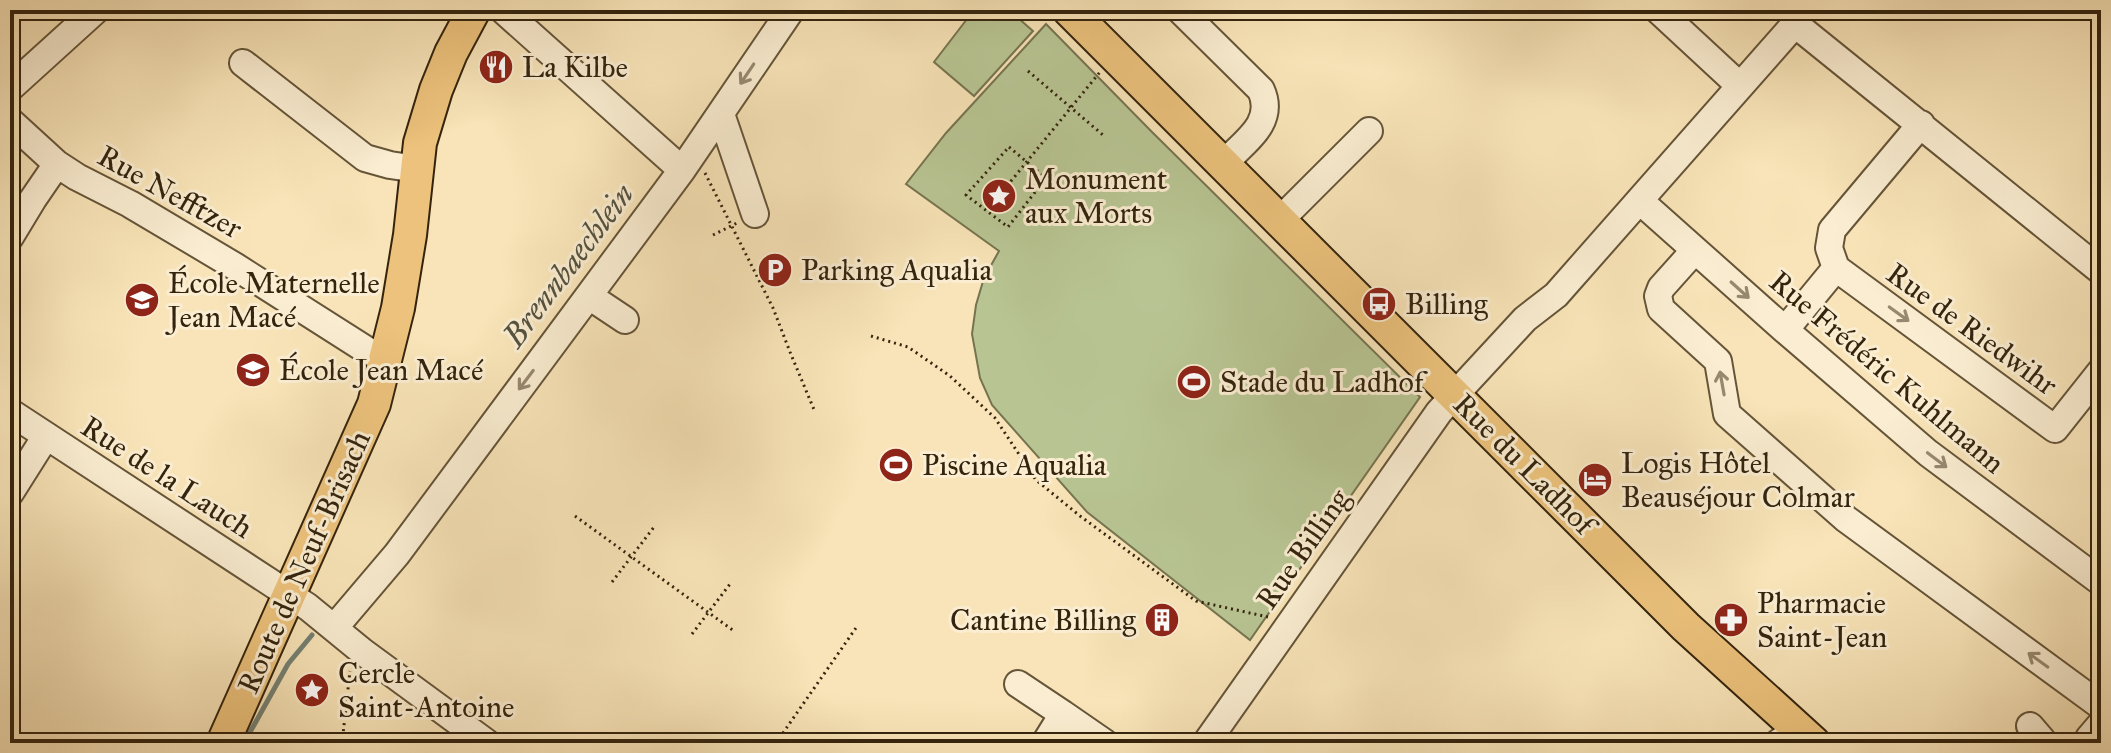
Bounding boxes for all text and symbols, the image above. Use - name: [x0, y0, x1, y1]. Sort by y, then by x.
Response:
- restaurant icon: La Kilbe: [477, 48, 515, 86]
- place label: La Kilbe: [522, 49, 628, 85]
- one-way arrow: [739, 63, 755, 85]
- street label: Rue Nefftzer: [92, 138, 249, 247]
- place label: Monument aux Morts: [1025, 161, 1168, 231]
- water label: Brennbaechlein: [493, 176, 643, 356]
- place icon: Monument aux Morts: [980, 177, 1018, 215]
- parking icon: Parking Aqualia: [756, 251, 794, 289]
- place label: Parking Aqualia: [801, 252, 992, 288]
- street label: Rue de Riedwihr: [1880, 255, 2065, 403]
- street label: Rue Frédéric Kuhlmann: [1762, 263, 2012, 481]
- place label: École Maternelle Jean Macé: [165, 264, 380, 335]
- school or university icon: École Maternelle Jean Macé: [123, 281, 161, 319]
- one-way arrow: [1730, 281, 1750, 300]
- bus stop icon: Billing: [1360, 285, 1398, 323]
- place label: Billing: [1405, 286, 1489, 322]
- one-way arrow: [1887, 306, 1909, 322]
- school or university icon: École Jean Macé: [234, 351, 272, 389]
- place label: École Jean Macé: [279, 351, 484, 388]
- sports icon: Stade du Ladhof: [1175, 363, 1213, 401]
- place label: Stade du Ladhof: [1220, 364, 1429, 400]
- one-way arrow: [518, 368, 535, 390]
- one-way arrow: [1714, 371, 1729, 397]
- street label: Rue du Ladhof: [1446, 386, 1606, 546]
- street label: Rue de la Lauch: [75, 408, 260, 546]
- street label: Route de Neuf-Brisach: [230, 425, 378, 699]
- place label: Logis Hôtel Beauséjour Colmar: [1621, 445, 1855, 515]
- sports icon: Piscine Aqualia: [877, 446, 915, 484]
- place label: Piscine Aqualia: [922, 447, 1107, 483]
- one-way arrow: [1926, 451, 1947, 468]
- hotel icon: Logis Hôtel Beauséjour Colmar: [1576, 461, 1614, 499]
- street label: Rue Billing: [1249, 481, 1358, 616]
- place label: Pharmacie Saint-Jean: [1757, 585, 1887, 655]
- building icon: Cantine Billing: [1143, 601, 1181, 639]
- pharmacy icon: Pharmacie Saint-Jean: [1712, 601, 1750, 639]
- place label: Cantine Billing: [950, 602, 1137, 638]
- one-way arrow: [2028, 652, 2049, 669]
- place label: Cercle Saint-Antoine: [338, 655, 514, 725]
- place icon: Cercle Saint-Antoine: [293, 671, 331, 709]

